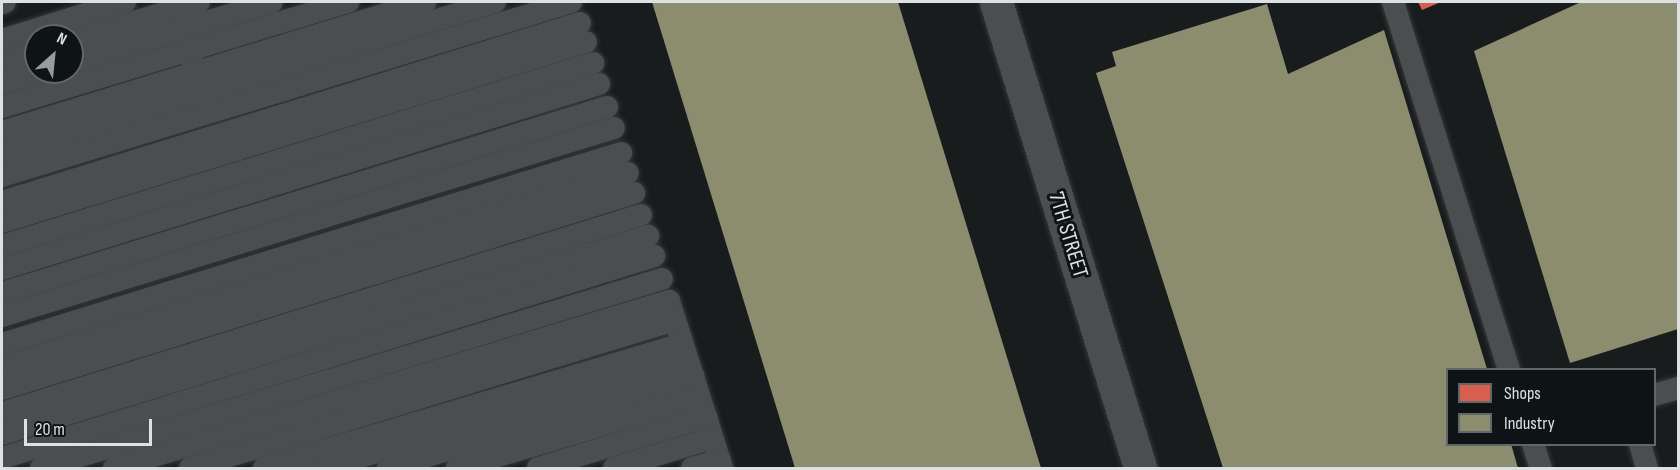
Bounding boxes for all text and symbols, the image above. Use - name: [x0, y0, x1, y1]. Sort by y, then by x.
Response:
- north arrow: [24, 24, 84, 84]
- text: N: [53, 29, 70, 50]
- street label: 7TH STREET: [1042, 189, 1094, 281]
- legend: [1446, 368, 1656, 446]
- text: Shops: [1504, 383, 1541, 404]
- scale bar: [27, 407, 154, 445]
- text: Industry: [1504, 413, 1555, 434]
- text: 20 m: [35, 419, 65, 440]

